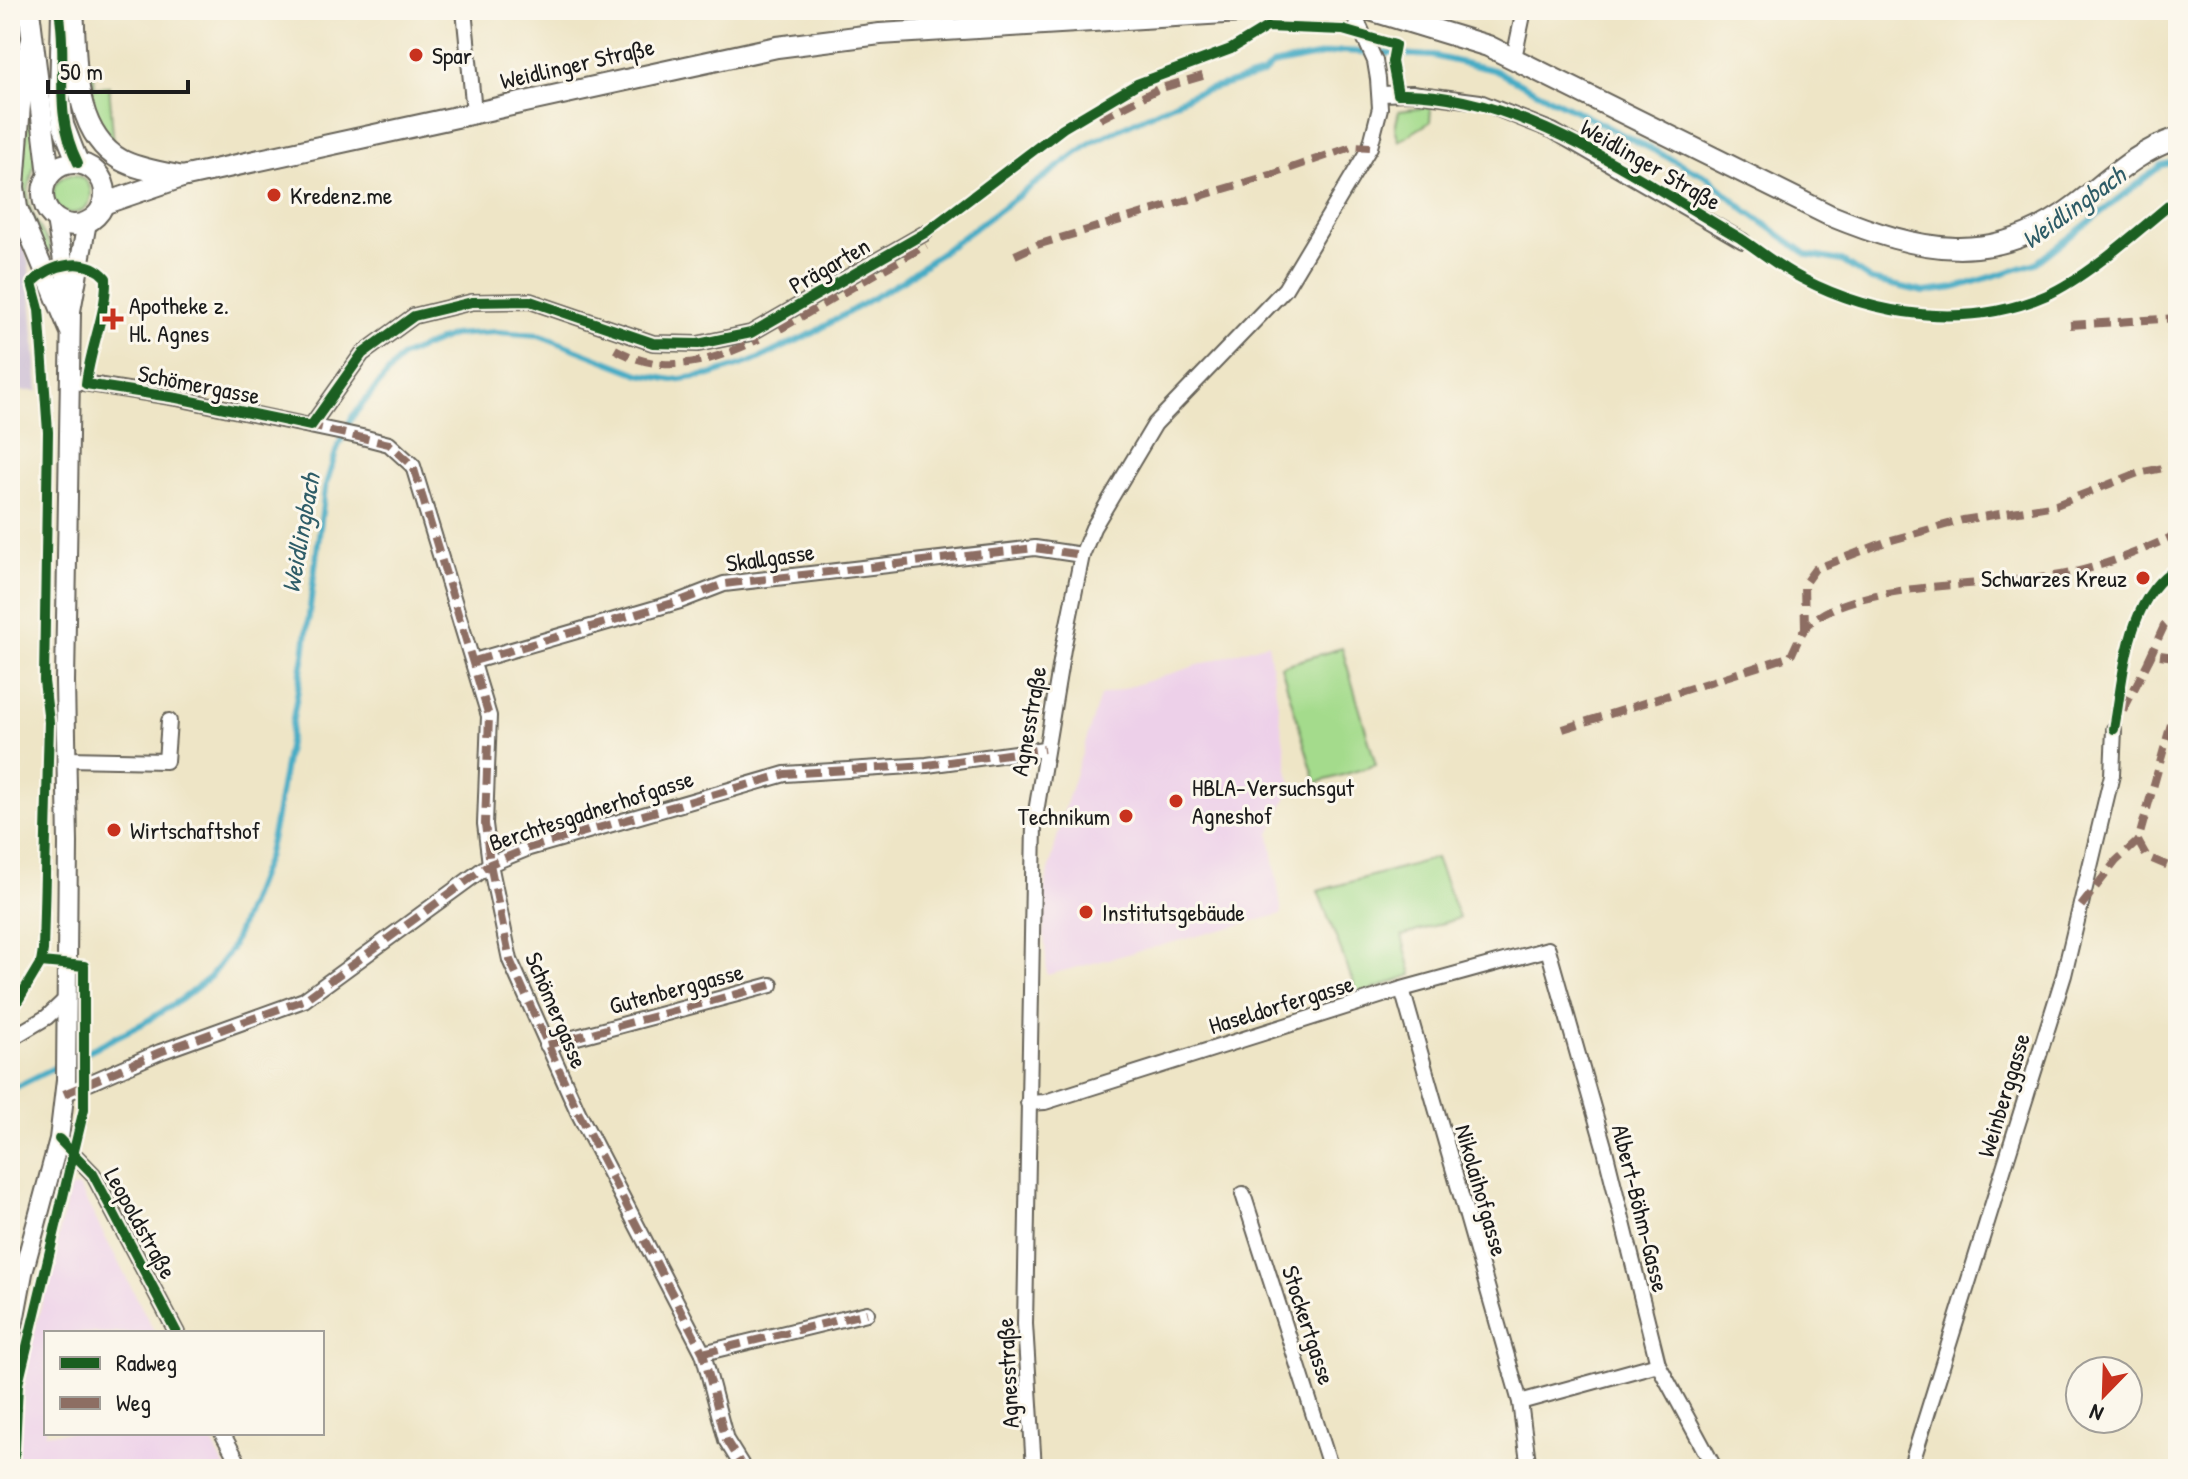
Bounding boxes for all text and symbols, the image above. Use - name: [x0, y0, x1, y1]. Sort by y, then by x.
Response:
- street label: Weidlinger Straße: [497, 30, 657, 96]
- place label: Spar: [432, 39, 472, 71]
- scale bar: [48, 44, 188, 94]
- marker: Spar: [407, 46, 425, 64]
- text: 50 m: [60, 55, 103, 87]
- street label: Weidlinger Straße: [1575, 111, 1727, 217]
- water label: Weidlingbach: [2014, 156, 2134, 257]
- place label: Kredenz.me: [290, 179, 393, 211]
- marker: Kredenz.me: [265, 186, 283, 204]
- street label: Prägarten: [783, 229, 875, 301]
- place label: Apotheke z. Hl. Agnes: [129, 289, 229, 349]
- marker: Apotheke z. Hl. Agnes: [104, 310, 122, 328]
- street label: Schömergasse: [135, 357, 263, 412]
- water label: Weidlingbach: [272, 469, 329, 595]
- street label: Skallgasse: [724, 535, 817, 579]
- place label: Schwarzes Kreuz: [1981, 562, 2127, 594]
- marker: Schwarzes Kreuz: [2134, 569, 2152, 587]
- street label: Agnesstraße: [1003, 663, 1053, 778]
- street label: Berchtesgadnerhofgasse: [485, 762, 698, 858]
- place label: HBLA-Versuchsgut Agneshof: [1192, 771, 1355, 831]
- marker: HBLA-Versuchsgut Agneshof: [1167, 792, 1185, 810]
- place label: Technikum: [1018, 800, 1110, 832]
- marker: Technikum: [1117, 807, 1135, 825]
- place label: Wirtschaftshof: [130, 814, 261, 846]
- marker: Wirtschaftshof: [105, 821, 123, 839]
- place label: Institutsgebäude: [1102, 896, 1245, 928]
- marker: Institutsgebäude: [1077, 903, 1095, 921]
- street label: Schömergasse: [518, 947, 596, 1073]
- street label: Gutenberggasse: [606, 955, 747, 1021]
- street label: Haseldorfergasse: [1205, 967, 1358, 1041]
- street label: Weinberggasse: [1969, 1029, 2037, 1161]
- street label: Nikolaihofgasse: [1448, 1120, 1516, 1260]
- street label: Albert-Böhm-Gasse: [1605, 1121, 1677, 1296]
- street label: Leopoldstraße: [97, 1162, 185, 1285]
- street label: Stockertgasse: [1275, 1261, 1343, 1389]
- street label: Agnesstraße: [988, 1317, 1026, 1429]
- legend: [44, 1331, 324, 1435]
- text: Radweg: [116, 1346, 177, 1378]
- north arrow: [2064, 1355, 2144, 1435]
- text: Weg: [116, 1386, 151, 1418]
- text: N: [2085, 1397, 2107, 1430]

